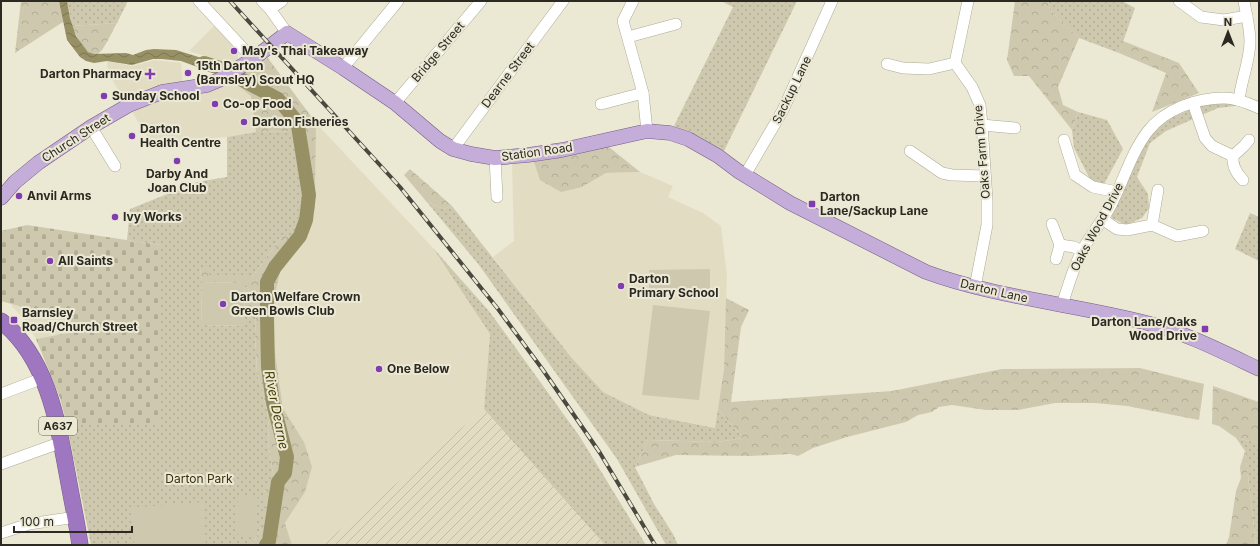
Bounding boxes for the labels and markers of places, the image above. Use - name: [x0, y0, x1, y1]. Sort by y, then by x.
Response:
- place label: May's Thai Takeaway: [242, 43, 369, 58]
- marker: May's Thai Takeaway: [229, 46, 239, 56]
- place label: 15th Darton (Barnsley) Scout HQ: [196, 58, 315, 87]
- place label: Darton Pharmacy: [40, 66, 143, 81]
- marker: 15th Darton (Barnsley) Scout HQ: [183, 68, 193, 78]
- marker: Darton Pharmacy: [145, 69, 155, 79]
- place label: Sunday School: [112, 88, 200, 103]
- marker: Sunday School: [99, 91, 109, 101]
- place label: Co-op Food: [223, 96, 292, 111]
- marker: Co-op Food: [210, 99, 220, 109]
- place label: Darton Fisheries: [252, 114, 349, 129]
- marker: Darton Fisheries: [239, 117, 249, 127]
- place label: Darton Health Centre: [140, 121, 221, 150]
- marker: Darton Health Centre: [127, 131, 137, 141]
- marker: Darby And Joan Club: [172, 156, 182, 166]
- place label: Darby And Joan Club: [146, 166, 208, 195]
- place label: Anvil Arms: [27, 188, 92, 203]
- place label: Darton Lane/Sackup Lane: [820, 189, 928, 218]
- marker: Anvil Arms: [14, 191, 24, 201]
- marker: Darton Lane/Sackup Lane: [807, 199, 817, 209]
- place label: Ivy Works: [123, 209, 182, 224]
- marker: Ivy Works: [110, 212, 120, 222]
- place label: All Saints: [58, 253, 113, 268]
- marker: All Saints: [45, 256, 55, 266]
- place label: Darton Primary School: [629, 271, 718, 300]
- marker: Darton Primary School: [616, 281, 626, 291]
- place label: Darton Welfare Crown Green Bowls Club: [231, 289, 360, 318]
- marker: Darton Welfare Crown Green Bowls Club: [218, 299, 228, 309]
- place label: Barnsley Road/Church Street: [22, 305, 138, 334]
- place label: Darton Lane/Oaks Wood Drive: [1091, 314, 1197, 343]
- marker: Barnsley Road/Church Street: [9, 315, 19, 325]
- marker: Darton Lane/Oaks Wood Drive: [1200, 324, 1210, 334]
- place label: One Below: [387, 361, 450, 376]
- marker: One Below: [374, 364, 384, 374]

